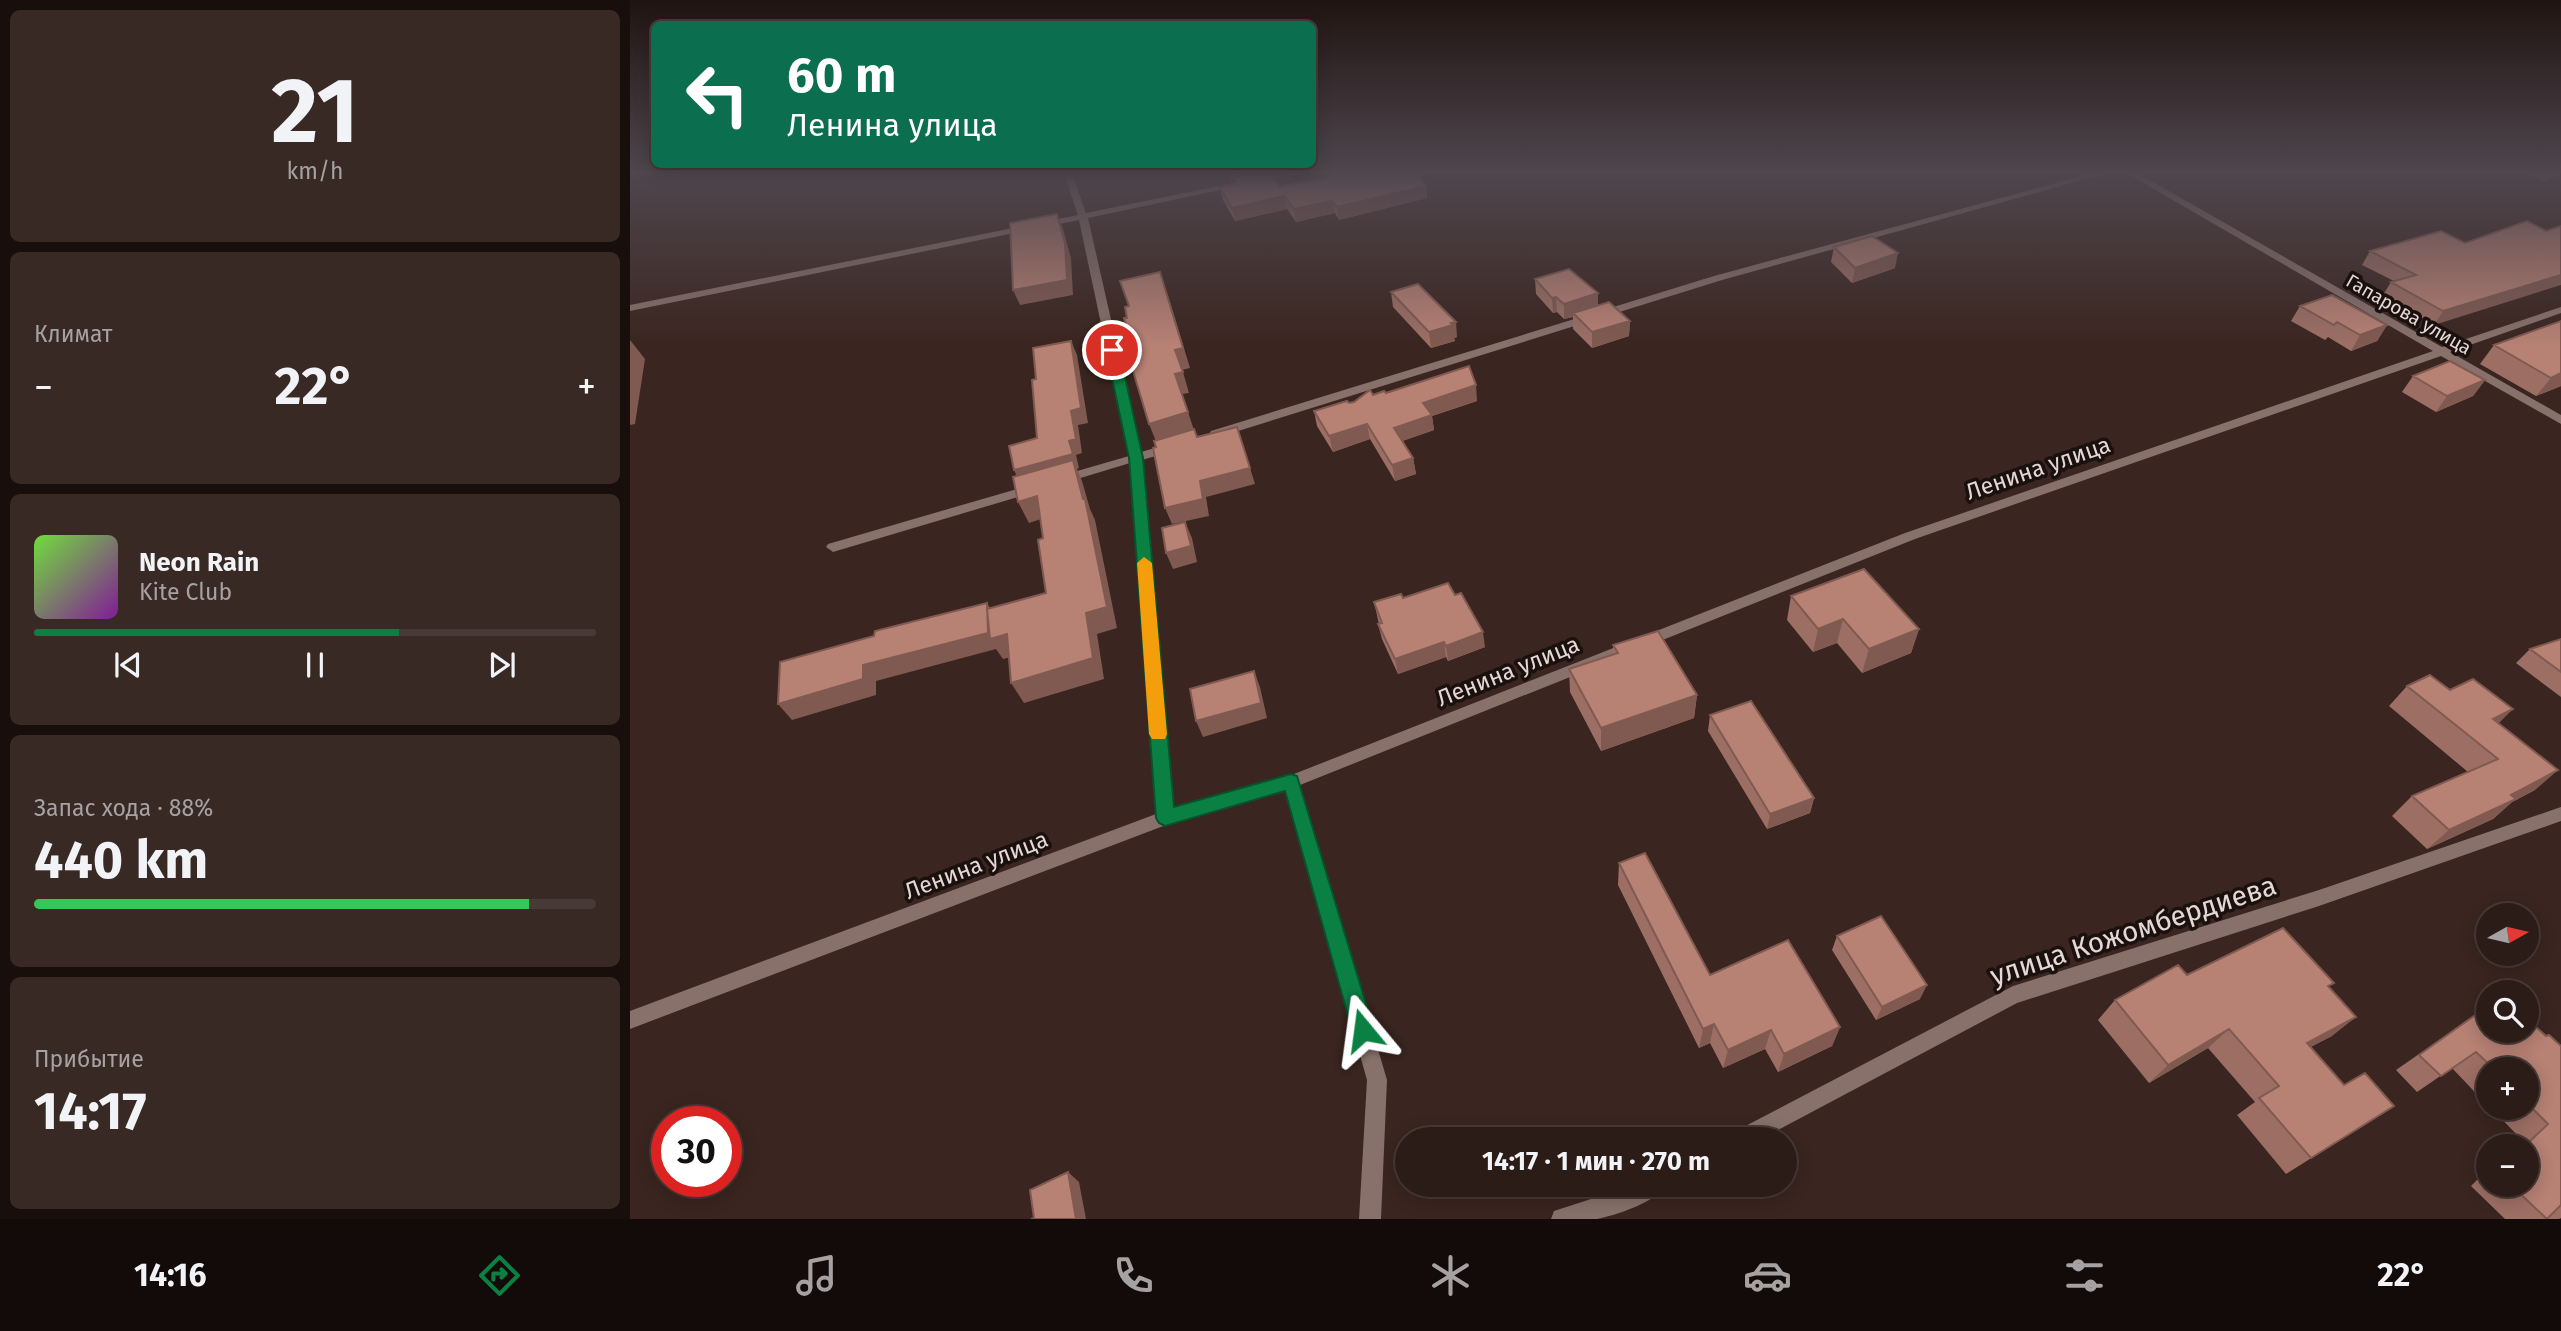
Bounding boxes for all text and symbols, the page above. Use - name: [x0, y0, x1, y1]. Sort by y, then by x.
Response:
- text: 60 m: [787, 46, 896, 105]
- icon: left: [672, 49, 763, 140]
- text: 21: [271, 57, 359, 166]
- text: Ленина улица: [787, 106, 998, 144]
- text: km/h: [287, 157, 343, 185]
- street label: Гапарова улица: [2342, 269, 2475, 360]
- text: Климат: [34, 320, 112, 348]
- pin: [1082, 320, 1142, 380]
- icon: arrive: [1093, 331, 1131, 369]
- text: 22°: [275, 355, 355, 418]
- text: −: [34, 364, 53, 410]
- text: +: [577, 364, 596, 410]
- street label: Ленина улица: [1962, 430, 2114, 506]
- text: Neon Rain: [139, 547, 259, 578]
- text: Kite Club: [139, 578, 232, 606]
- street label: Ленина улица: [1433, 630, 1583, 712]
- icon: previous: [109, 646, 147, 684]
- icon: pause: [296, 646, 334, 684]
- icon: next: [483, 646, 521, 684]
- text: Запас хода · 88%: [34, 794, 213, 822]
- street label: Ленина улица: [900, 825, 1052, 905]
- text: 440 km: [34, 829, 208, 892]
- street label: улица Кожомбердиева: [1986, 869, 2280, 992]
- north arrow: [2476, 903, 2539, 966]
- map controls: [2476, 903, 2539, 1197]
- button: search: [2476, 980, 2539, 1043]
- position arrow: [1326, 993, 1400, 1067]
- text: Прибытие: [34, 1045, 144, 1073]
- button: +: [2476, 1057, 2539, 1120]
- text: 14:17: [34, 1080, 147, 1143]
- speed limit sign: 30: [651, 1106, 742, 1197]
- button: −: [2476, 1134, 2539, 1197]
- text: 14:17 · 1 мин · 270 m: [1482, 1146, 1710, 1177]
- icon: directions: [475, 1251, 524, 1300]
- icon: music: [792, 1251, 841, 1300]
- icon: phone: [1109, 1251, 1158, 1300]
- icon: climate: [1426, 1251, 1475, 1300]
- icon: car: [1743, 1251, 1792, 1300]
- icon: filters: [2060, 1251, 2109, 1300]
- text: 14:16: [134, 1256, 206, 1294]
- text: 22°: [2377, 1256, 2427, 1294]

